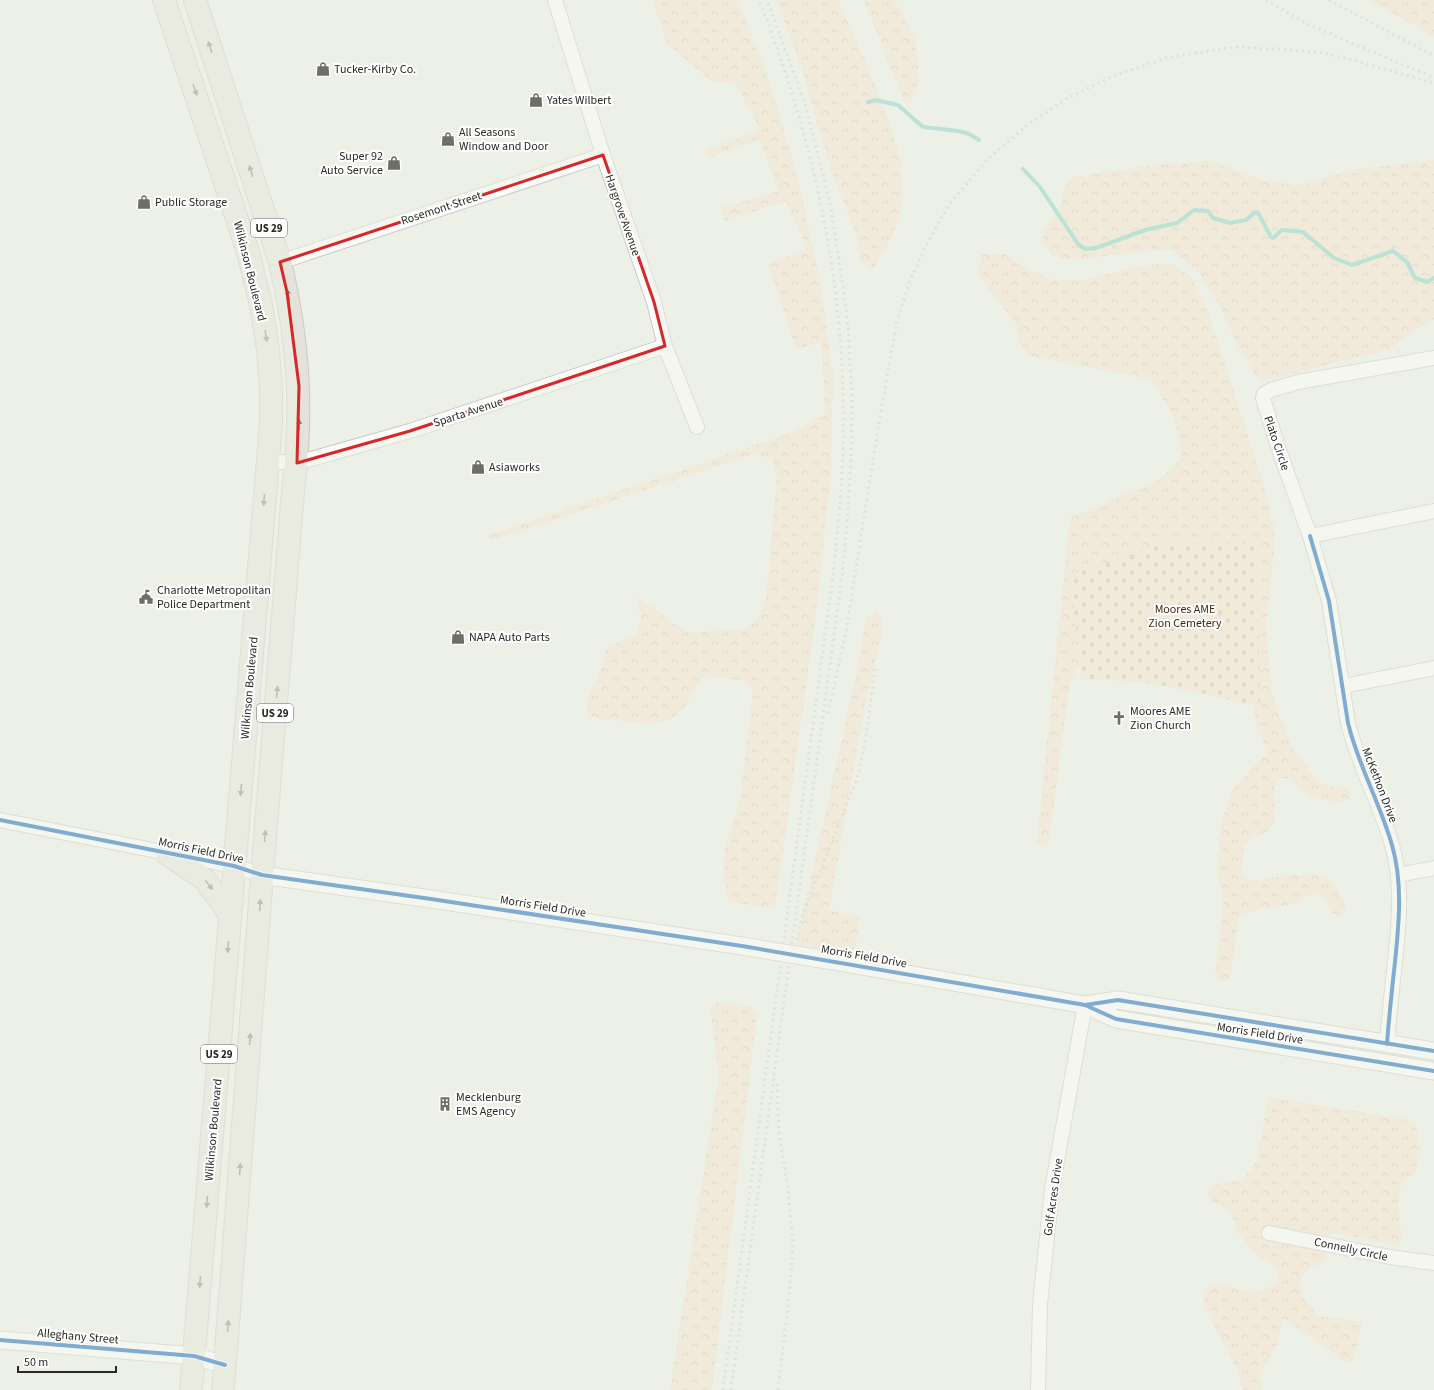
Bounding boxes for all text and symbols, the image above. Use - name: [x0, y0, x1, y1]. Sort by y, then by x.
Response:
- one-way arrow: [207, 41, 213, 53]
- shop icon: Tucker-Kirby Co.: [315, 61, 331, 77]
- place label: Tucker-Kirby Co.: [334, 61, 416, 78]
- one-way arrow: [192, 84, 198, 96]
- shop icon: Yates Wilbert: [528, 92, 544, 108]
- place label: Yates Wilbert: [546, 92, 611, 109]
- place label: All Seasons Window and Door: [459, 124, 549, 155]
- shop icon: All Seasons Window and Door: [440, 131, 456, 147]
- place label: Super 92 Auto Service: [321, 148, 383, 179]
- shop icon: Super 92 Auto Service: [386, 155, 402, 171]
- one-way arrow: [247, 165, 253, 177]
- street label: Hargrove Avenue: [601, 172, 644, 258]
- street label: Rosemont Street: [399, 187, 484, 229]
- shop icon: Public Storage: [136, 194, 152, 210]
- place label: Public Storage: [155, 194, 227, 211]
- street label: Wilkinson Boulevard: [229, 219, 270, 323]
- road number: US 29: [251, 219, 287, 237]
- one-way arrow: [284, 289, 290, 301]
- one-way arrow: [263, 330, 269, 342]
- street label: Sparta Avenue: [431, 393, 505, 432]
- street label: Plato Circle: [1259, 414, 1294, 473]
- one-way arrow: [296, 418, 302, 431]
- shop icon: Asiaworks: [470, 459, 486, 475]
- place label: Asiaworks: [489, 459, 540, 476]
- one-way arrow: [261, 494, 267, 506]
- place label: Charlotte Metropolitan Police Department: [157, 582, 271, 613]
- public building icon: Charlotte Metropolitan Police Department: [138, 589, 154, 605]
- park label: Moores AME Zion Cemetery: [1148, 601, 1222, 632]
- shop icon: NAPA Auto Parts: [450, 629, 466, 645]
- place label: NAPA Auto Parts: [469, 629, 550, 646]
- street label: Wilkinson Boulevard: [237, 636, 262, 740]
- one-way arrow: [273, 686, 280, 698]
- place label: Moores AME Zion Church: [1130, 703, 1191, 734]
- road number: US 29: [257, 704, 293, 722]
- church icon: Moores AME Zion Church: [1111, 710, 1127, 726]
- street label: McKethon Drive: [1357, 745, 1402, 825]
- one-way arrow: [237, 784, 244, 796]
- one-way arrow: [262, 830, 269, 842]
- street label: Morris Field Drive: [157, 833, 245, 868]
- one-way arrow: [204, 880, 213, 891]
- street label: Morris Field Drive: [499, 891, 587, 922]
- one-way arrow: [256, 899, 263, 911]
- one-way arrow: [224, 941, 231, 953]
- street label: Morris Field Drive: [820, 941, 908, 972]
- street label: Morris Field Drive: [1216, 1018, 1304, 1049]
- one-way arrow: [246, 1033, 253, 1045]
- road number: US 29: [201, 1045, 237, 1063]
- street label: Wilkinson Boulevard: [201, 1078, 226, 1182]
- place label: Mecklenburg EMS Agency: [456, 1089, 521, 1120]
- building icon: Mecklenburg EMS Agency: [437, 1096, 453, 1112]
- street label: Golf Acres Drive: [1040, 1157, 1067, 1237]
- one-way arrow: [237, 1163, 243, 1175]
- one-way arrow: [203, 1196, 210, 1208]
- street label: Connelly Circle: [1312, 1233, 1389, 1266]
- one-way arrow: [197, 1276, 204, 1288]
- one-way arrow: [225, 1320, 232, 1332]
- street label: Alleghany Street: [37, 1324, 119, 1349]
- scale bar: [18, 1348, 116, 1374]
- text: 50 m: [24, 1354, 48, 1371]

